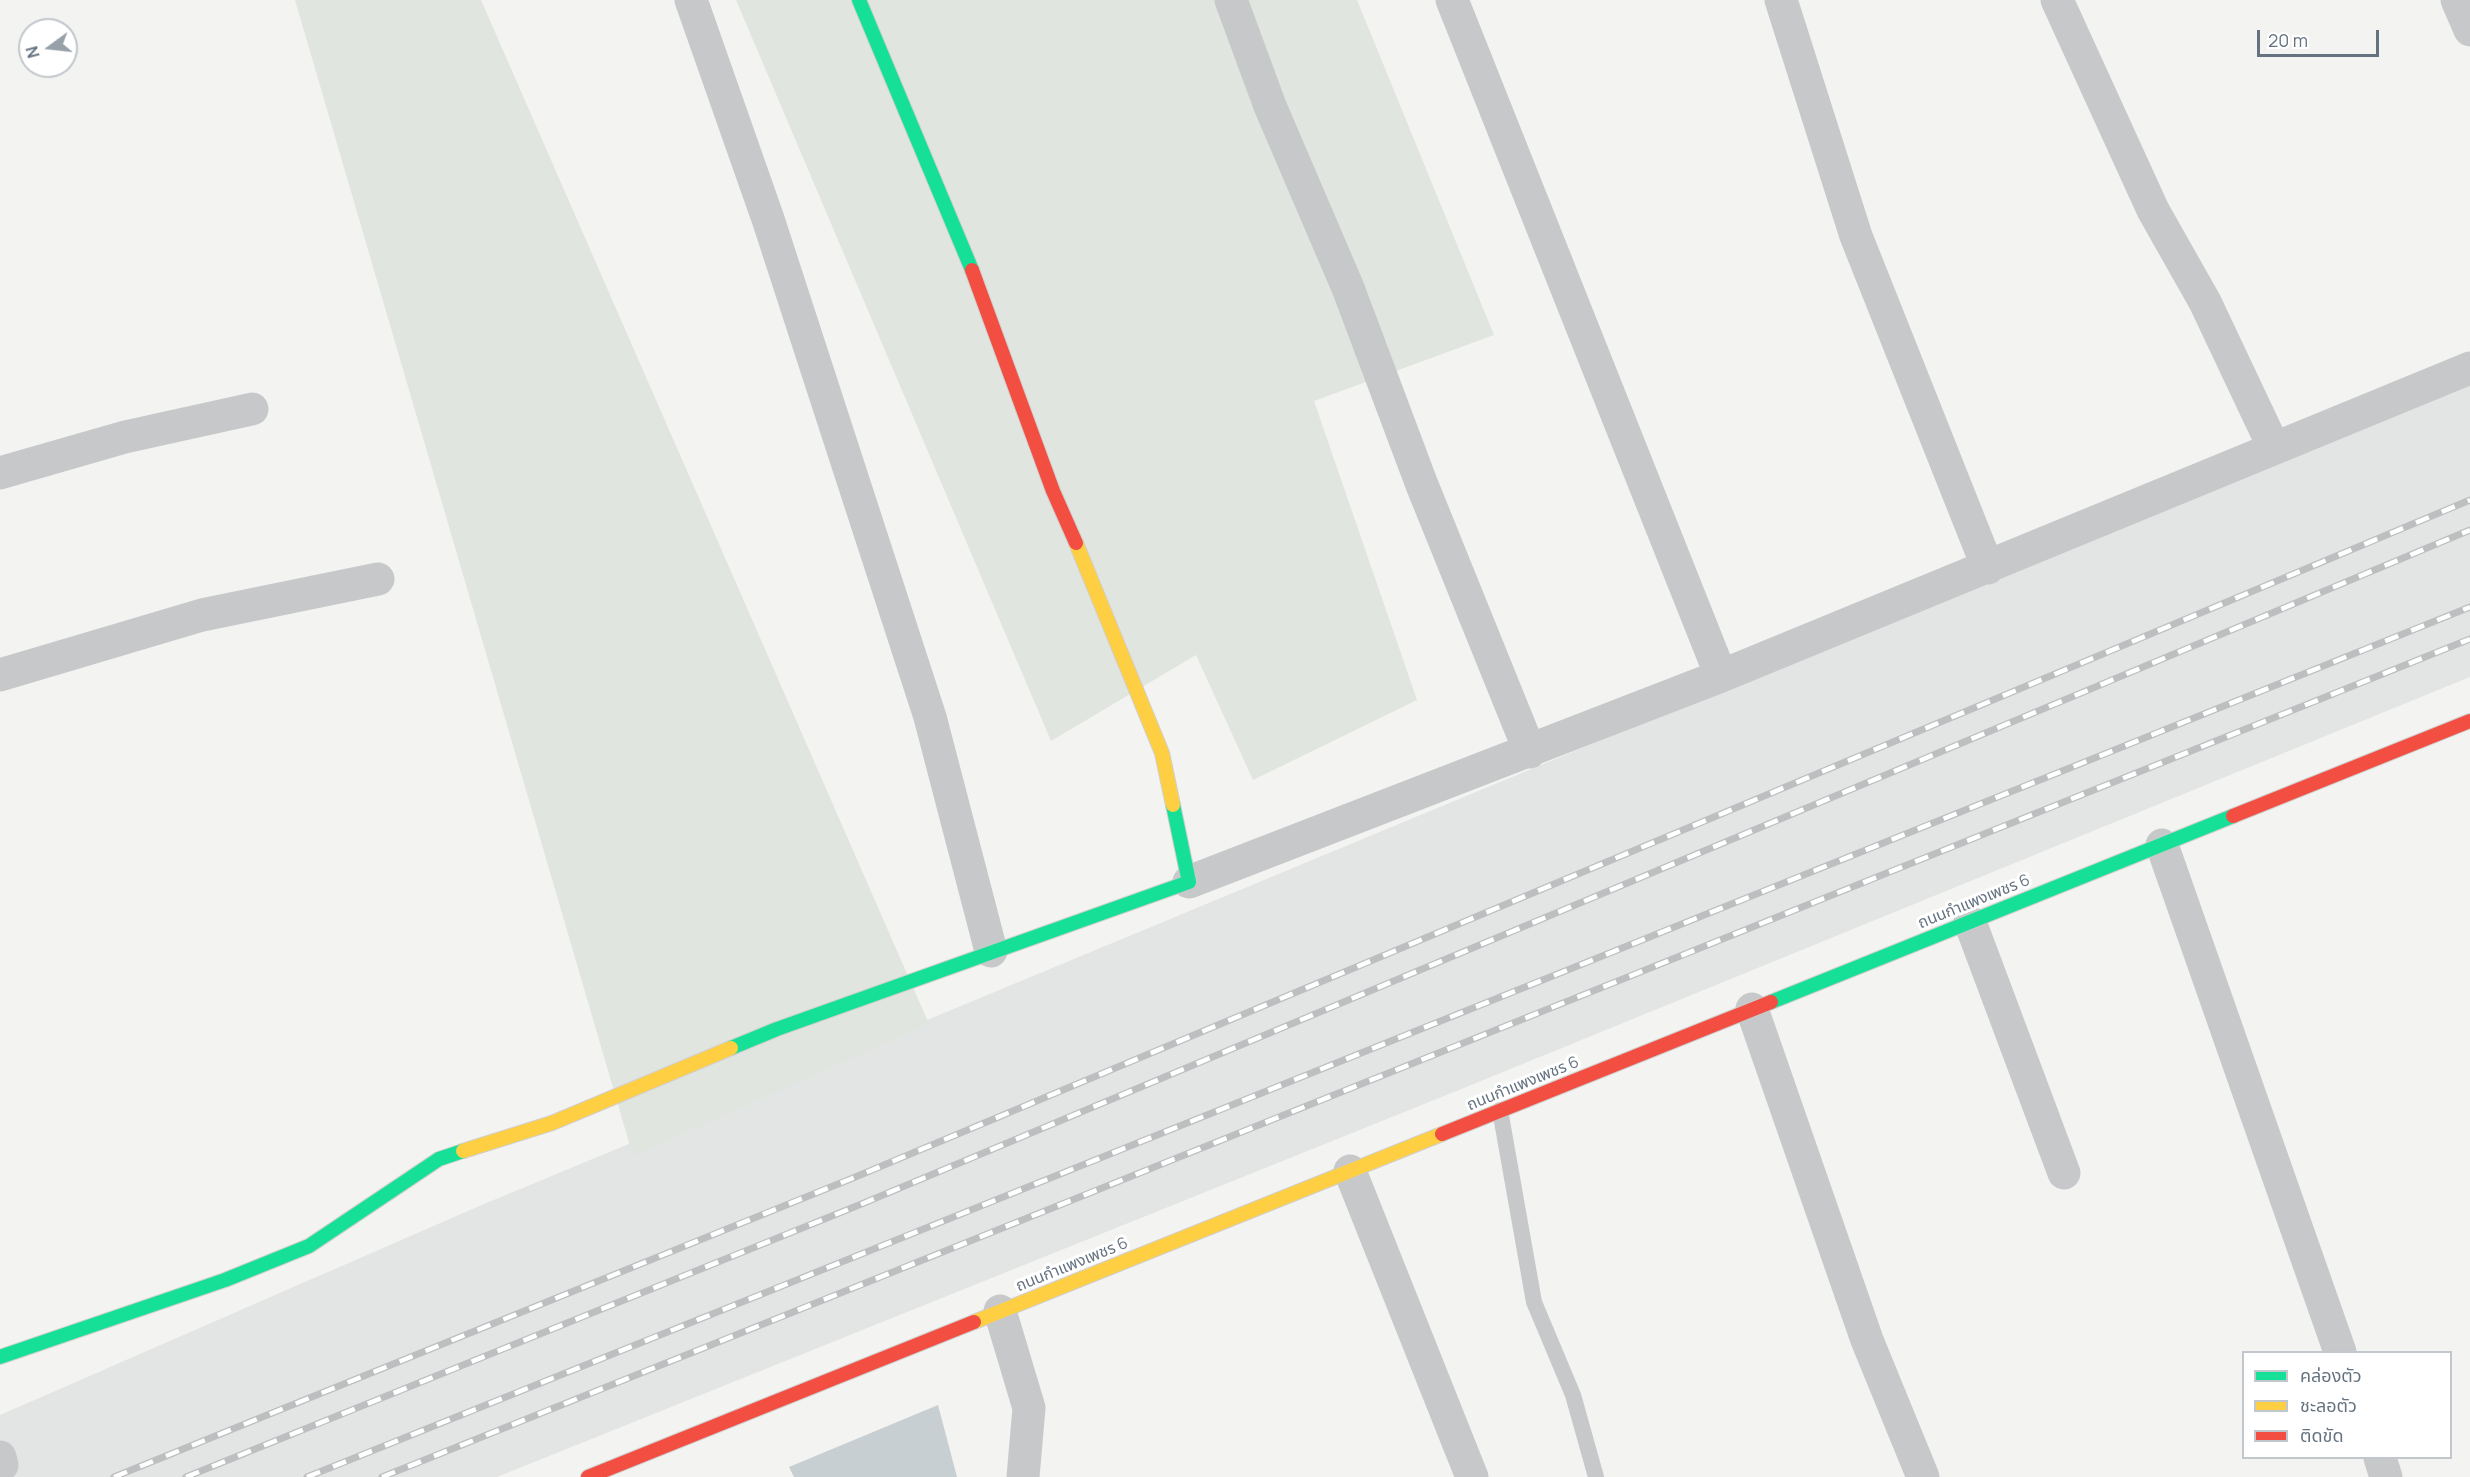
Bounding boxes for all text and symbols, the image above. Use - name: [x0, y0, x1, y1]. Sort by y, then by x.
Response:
- north arrow: [18, 18, 78, 78]
- scale bar: [2260, 18, 2382, 56]
- text: 20 m: [2268, 28, 2308, 52]
- text: N: [20, 44, 45, 61]
- street label: ถนนกำแพงเพชร 6: [1915, 871, 2033, 933]
- street label: ถนนกำแพงเพชร 6: [1464, 1053, 1582, 1115]
- street label: ถนนกำแพงเพชร 6: [1013, 1234, 1131, 1296]
- legend: [2242, 1351, 2452, 1459]
- text: คล่องตัว: [2300, 1363, 2362, 1387]
- text: ชะลอตัว: [2300, 1393, 2357, 1417]
- text: ติดขัด: [2300, 1423, 2343, 1447]

